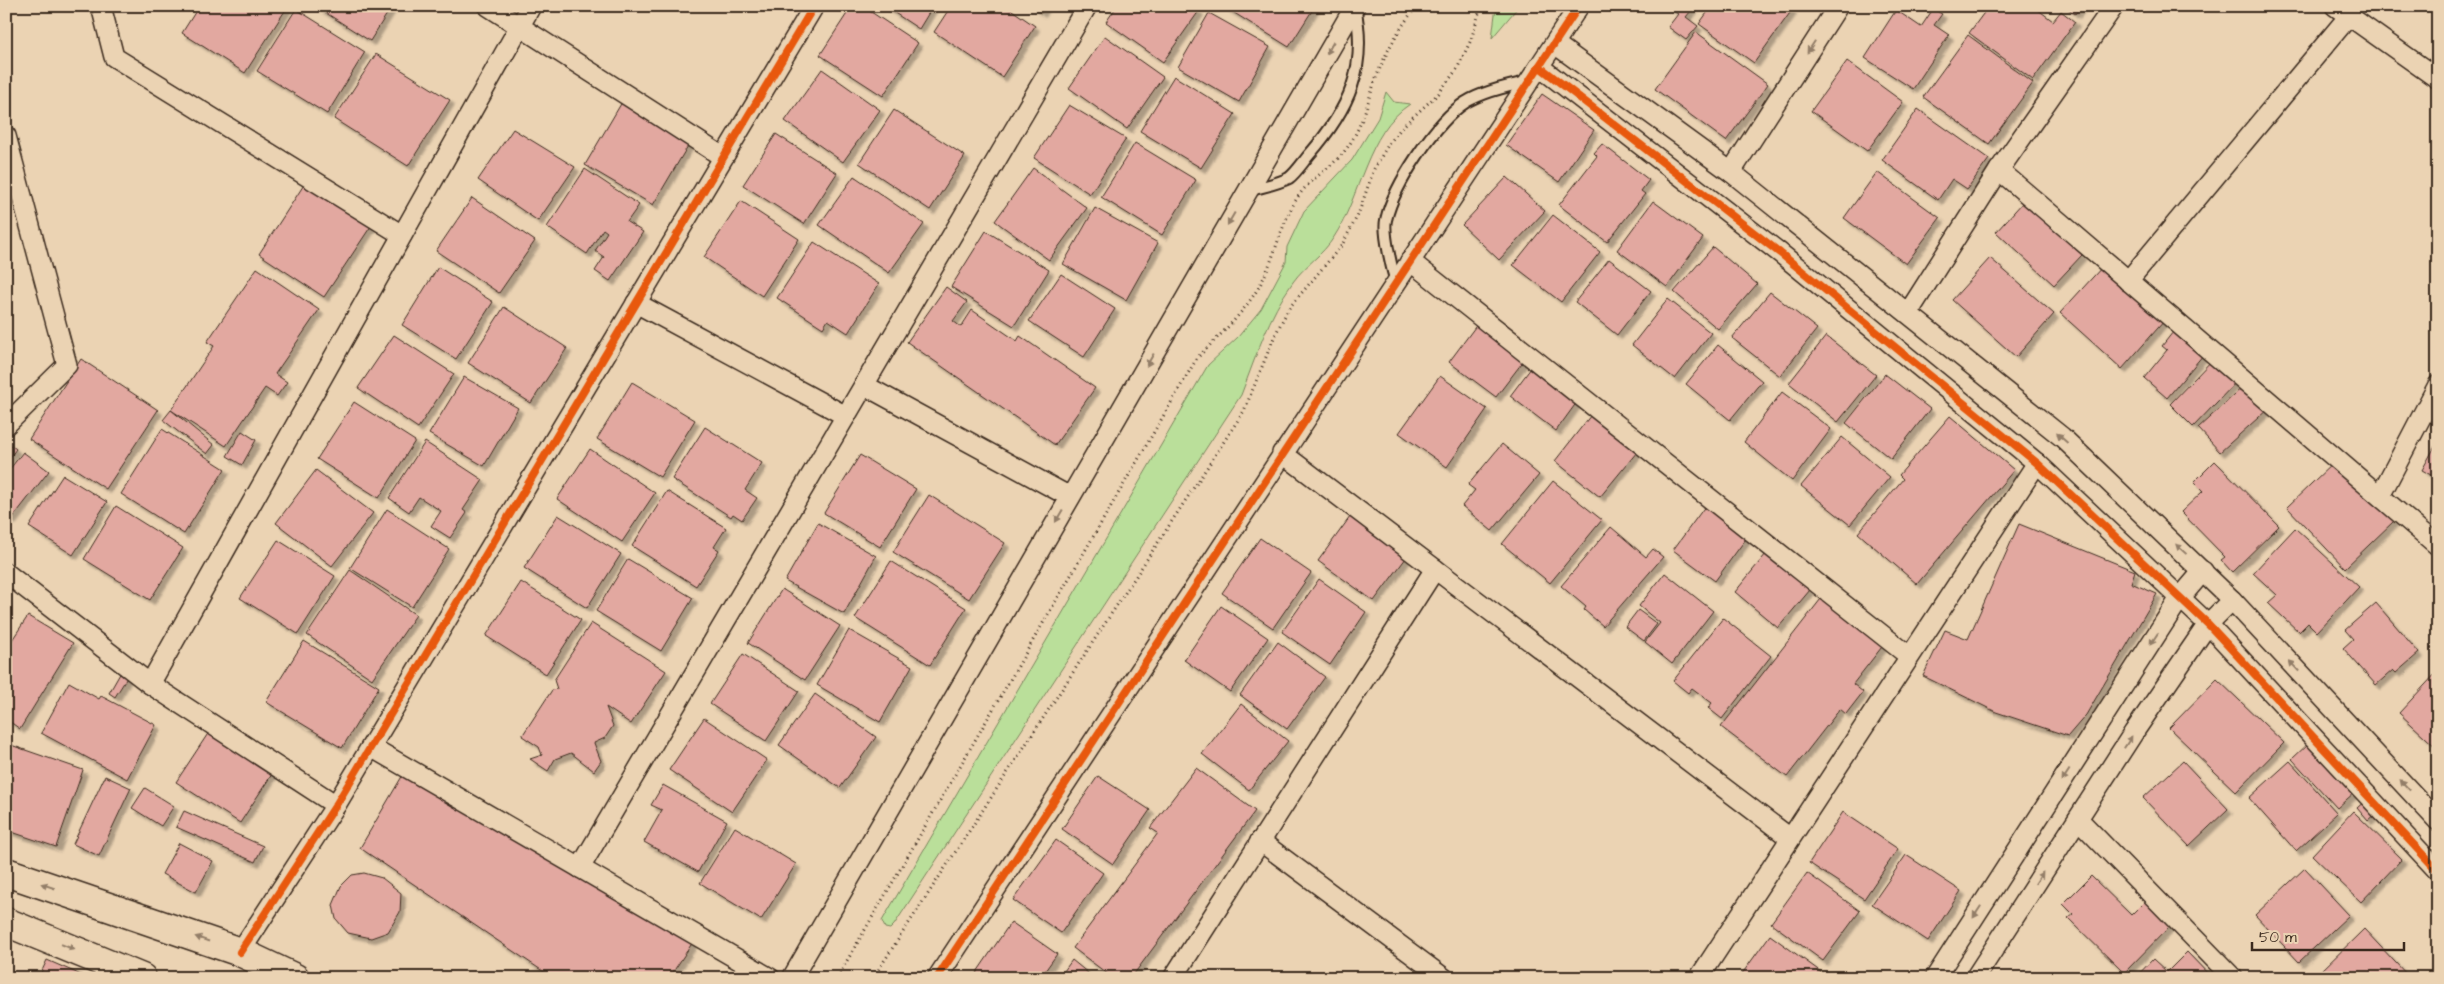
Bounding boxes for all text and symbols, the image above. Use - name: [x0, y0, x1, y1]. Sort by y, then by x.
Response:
- one-way arrow: [1806, 41, 1816, 54]
- one-way arrow: [1326, 42, 1335, 55]
- one-way arrow: [1227, 213, 1236, 226]
- one-way arrow: [1145, 353, 1154, 366]
- one-way arrow: [2057, 432, 2069, 444]
- one-way arrow: [1055, 509, 1064, 522]
- one-way arrow: [2175, 543, 2187, 555]
- one-way arrow: [2149, 632, 2158, 645]
- one-way arrow: [2288, 660, 2300, 672]
- one-way arrow: [2123, 735, 2132, 748]
- one-way arrow: [2061, 768, 2070, 782]
- one-way arrow: [2399, 779, 2410, 791]
- one-way arrow: [2034, 871, 2044, 885]
- one-way arrow: [40, 882, 55, 890]
- one-way arrow: [1973, 905, 1982, 918]
- scale bar: [2252, 919, 2404, 951]
- text: 50 m: [2259, 927, 2297, 948]
- one-way arrow: [194, 934, 209, 942]
- one-way arrow: [60, 944, 75, 951]

